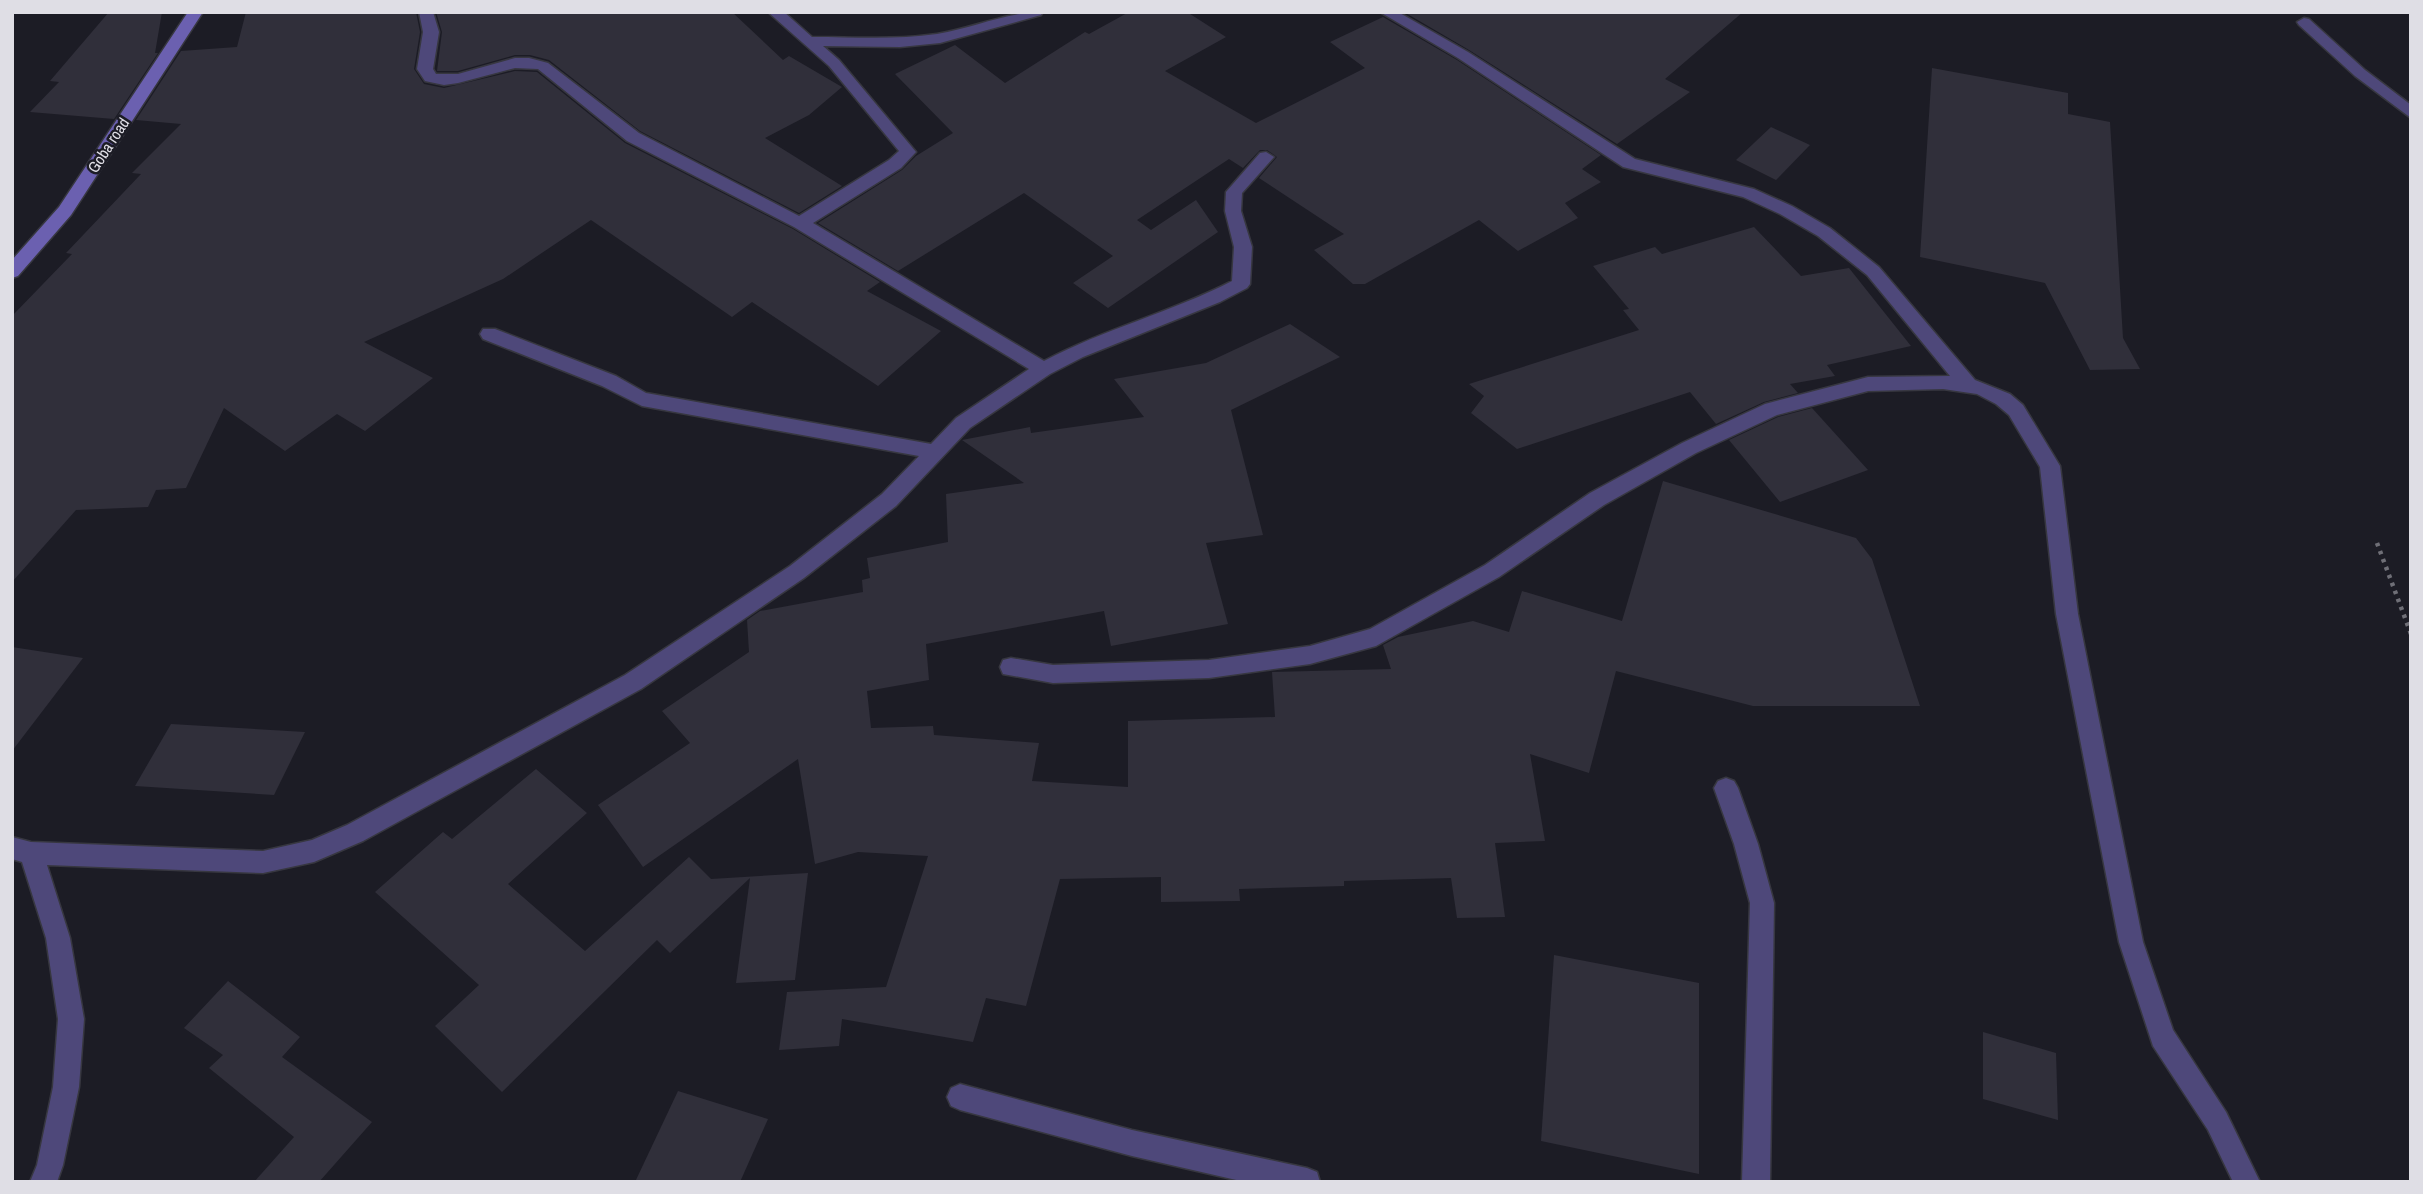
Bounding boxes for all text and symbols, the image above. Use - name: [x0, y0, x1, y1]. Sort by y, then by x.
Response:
- street label: Goba road: [82, 113, 134, 177]

